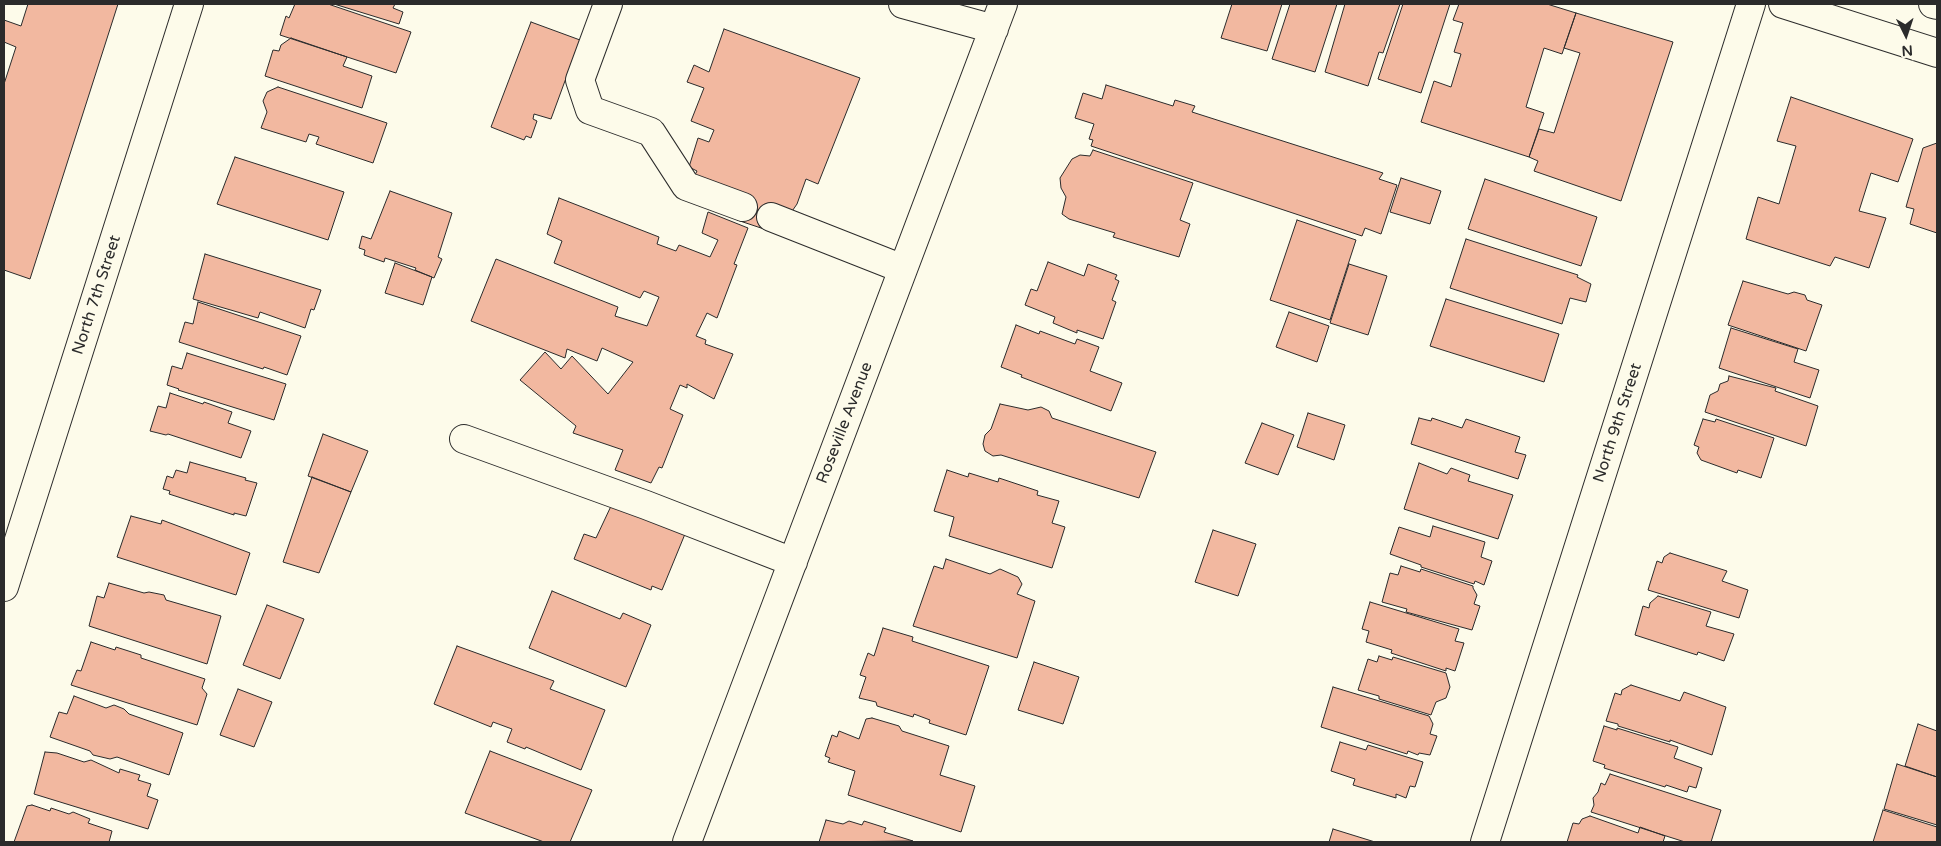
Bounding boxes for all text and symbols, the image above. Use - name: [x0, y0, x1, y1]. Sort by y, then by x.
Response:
- north arrow: [1881, 10, 1931, 60]
- text: N: [1901, 42, 1913, 59]
- street label: North 7th Street: [69, 233, 125, 357]
- street label: Roseville Avenue: [813, 359, 877, 487]
- street label: North 9th Street: [1590, 361, 1646, 485]

